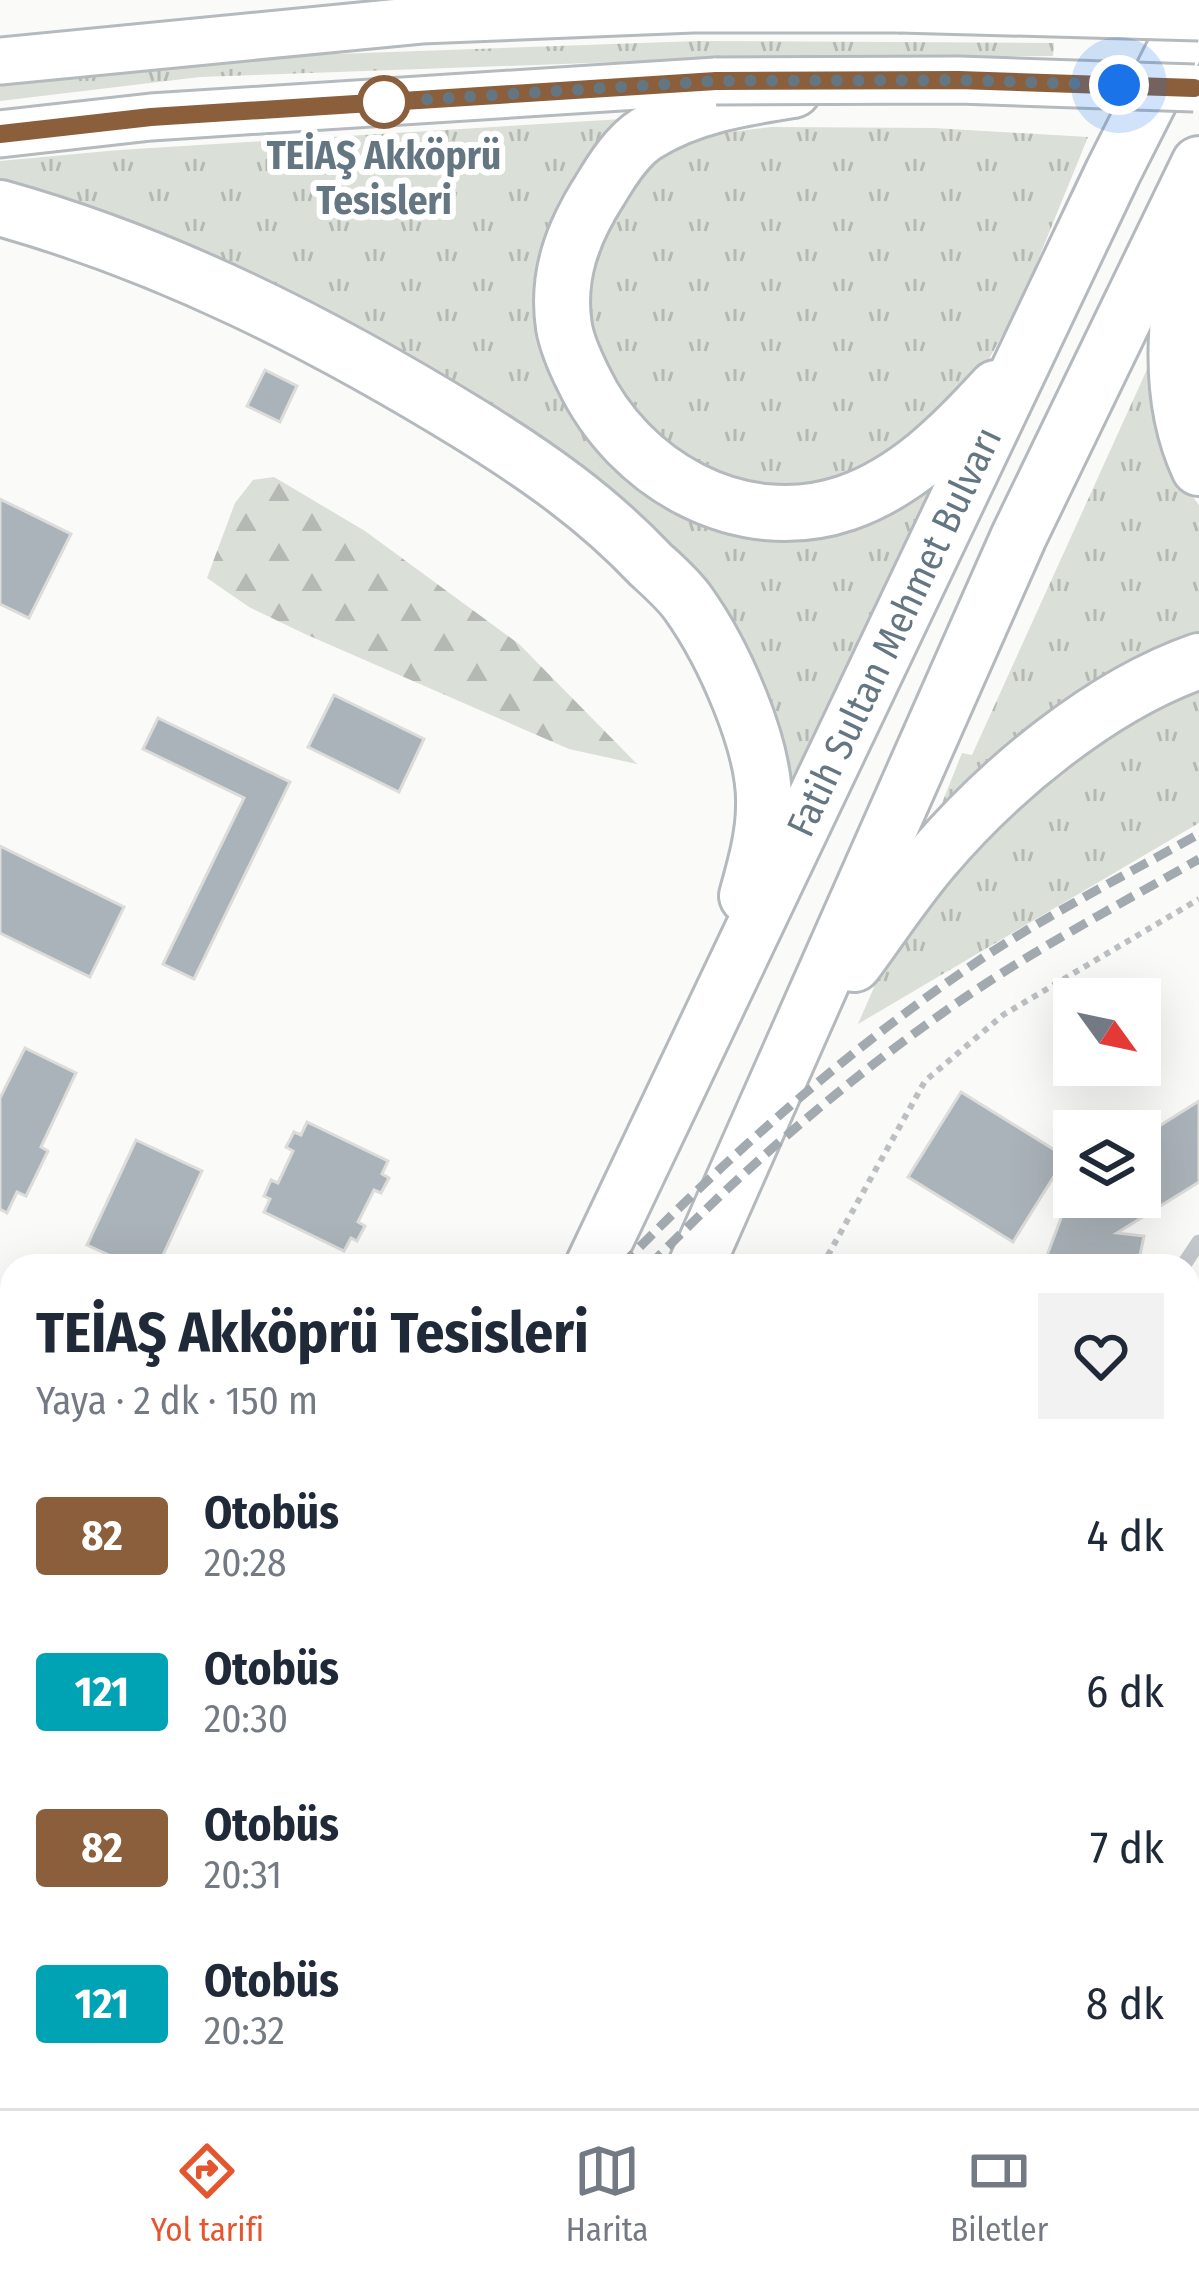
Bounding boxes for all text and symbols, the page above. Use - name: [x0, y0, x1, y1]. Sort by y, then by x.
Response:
- your location: [1089, 55, 1149, 115]
- marker: TEİAŞ Akköprü Tesisleri: [359, 77, 409, 127]
- place label: TEİAŞ Akköprü Tesisleri: [267, 131, 501, 224]
- street label: Fatih Sultan Mehmet Bulvarı: [778, 420, 1011, 844]
- north arrow: [1053, 978, 1161, 1086]
- map controls: [1053, 978, 1161, 1218]
- button: layers: [1053, 1110, 1161, 1218]
- button: heart: [1038, 1293, 1164, 1419]
- text: TEİAŞ Akköprü Tesisleri: [36, 1299, 589, 1367]
- text: Yaya · 2 dk · 150 m: [36, 1378, 318, 1424]
- text: Otobüs: [204, 1486, 339, 1540]
- text: 4 dk: [1087, 1509, 1164, 1563]
- text: 82: [81, 1511, 123, 1561]
- text: 20:28: [204, 1540, 287, 1586]
- text: Otobüs: [204, 1642, 339, 1696]
- text: 6 dk: [1086, 1665, 1164, 1719]
- text: 121: [75, 1667, 129, 1717]
- text: 20:30: [204, 1696, 288, 1742]
- text: Otobüs: [204, 1798, 339, 1852]
- text: 7 dk: [1090, 1821, 1164, 1875]
- text: 82: [81, 1823, 123, 1873]
- text: 20:31: [204, 1852, 282, 1898]
- text: Otobüs: [204, 1954, 339, 2008]
- text: 8 dk: [1086, 1977, 1164, 2031]
- text: 121: [75, 1979, 129, 2029]
- text: 20:32: [204, 2008, 285, 2054]
- tab: Yol tarifi: [151, 2138, 264, 2250]
- tab: Harita: [566, 2138, 648, 2250]
- tab: Biletler: [950, 2138, 1048, 2250]

